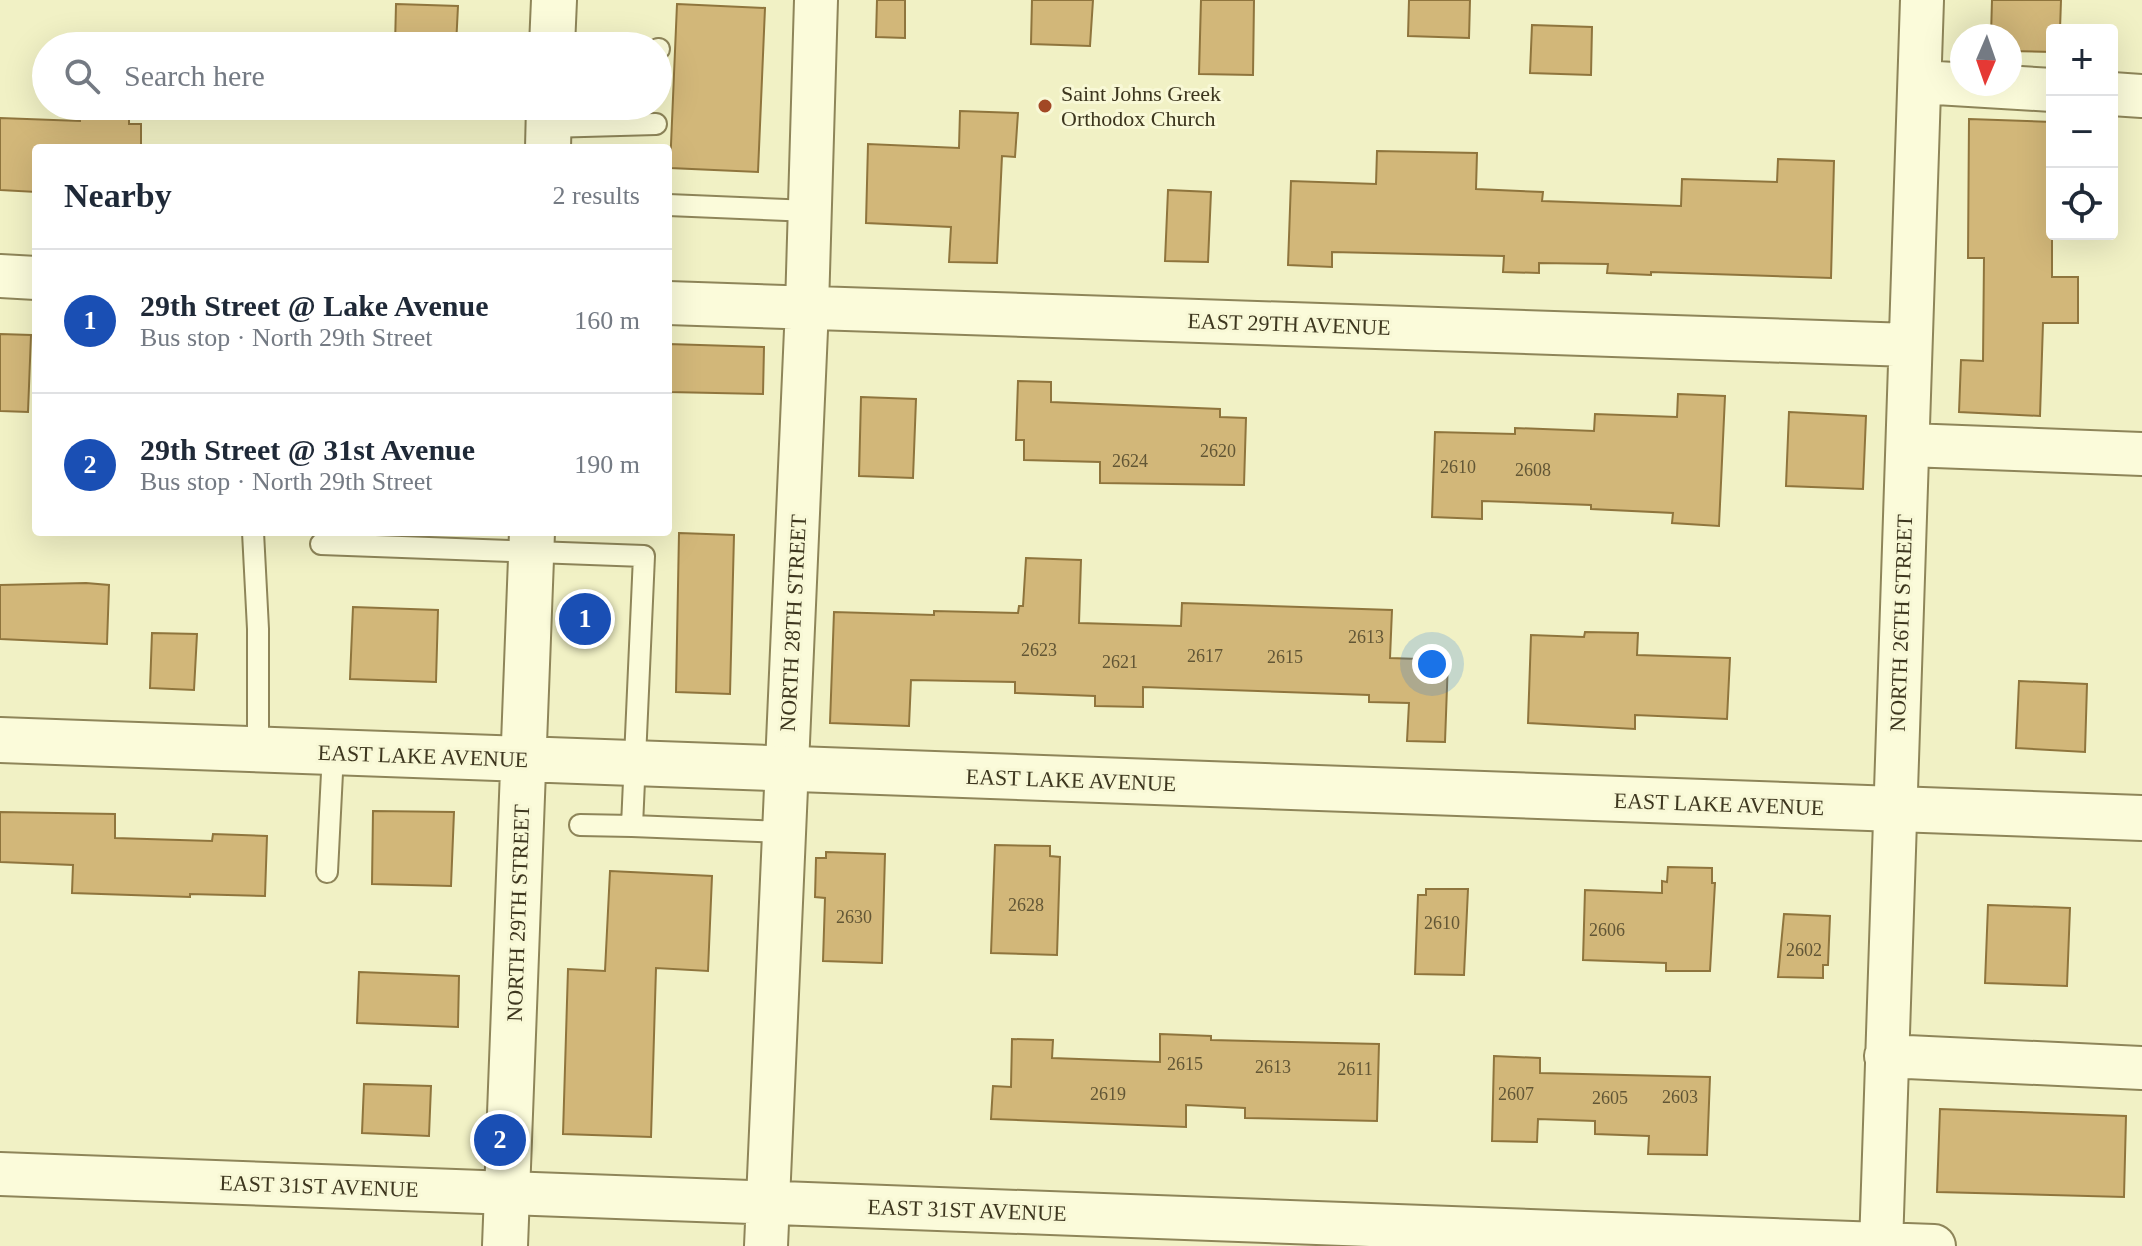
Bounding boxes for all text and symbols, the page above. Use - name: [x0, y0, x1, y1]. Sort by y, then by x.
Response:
- north arrow: [1950, 24, 2022, 96]
- map controls: [2046, 24, 2118, 240]
- button: +: [2046, 24, 2118, 96]
- search box: [32, 32, 672, 120]
- icon: search: [60, 54, 104, 98]
- text: Search here: [124, 59, 265, 92]
- place label: Saint Johns Greek Orthodox Church: [1061, 81, 1221, 131]
- button: −: [2046, 96, 2118, 168]
- marker: Saint Johns Greek Orthodox Church: [1036, 97, 1054, 115]
- button: locate: [2046, 168, 2118, 240]
- text: Nearby: [64, 177, 172, 214]
- text: 2 results: [553, 181, 640, 210]
- text: 29th Street @ Lake Avenue: [140, 289, 488, 322]
- text: 1: [84, 306, 97, 335]
- text: 160 m: [574, 306, 640, 335]
- street label: EAST 29TH AVENUE: [1187, 308, 1391, 340]
- text: Bus stop · North 29th Street: [140, 323, 433, 352]
- text: 29th Street @ 31st Avenue: [140, 433, 475, 466]
- house number: 2620: [1200, 441, 1236, 461]
- text: 2: [84, 450, 97, 479]
- text: 190 m: [574, 450, 640, 479]
- house number: 2624: [1112, 451, 1148, 471]
- house number: 2610: [1440, 457, 1476, 477]
- house number: 2608: [1515, 460, 1551, 480]
- text: Bus stop · North 29th Street: [140, 467, 433, 496]
- street label: NORTH 28TH STREET: [775, 513, 811, 732]
- street label: NORTH 26TH STREET: [1885, 513, 1917, 732]
- pin: 1: [559, 589, 611, 649]
- house number: 2613: [1348, 627, 1384, 647]
- house number: 2623: [1021, 640, 1057, 660]
- your location: [1412, 644, 1452, 684]
- house number: 2617: [1187, 646, 1223, 666]
- house number: 2615: [1267, 647, 1303, 667]
- house number: 2621: [1102, 652, 1138, 672]
- street label: EAST LAKE AVENUE: [317, 740, 529, 772]
- street label: EAST LAKE AVENUE: [965, 764, 1177, 796]
- street label: EAST LAKE AVENUE: [1613, 788, 1825, 820]
- street label: NORTH 29TH STREET: [502, 803, 534, 1022]
- house number: 2628: [1008, 895, 1044, 915]
- house number: 2630: [836, 907, 872, 927]
- house number: 2610: [1424, 913, 1460, 933]
- house number: 2606: [1589, 920, 1625, 940]
- house number: 2602: [1786, 940, 1822, 960]
- house number: 2615: [1167, 1054, 1203, 1074]
- house number: 2613: [1255, 1057, 1291, 1077]
- house number: 2611: [1337, 1059, 1373, 1079]
- house number: 2619: [1090, 1084, 1126, 1104]
- house number: 2607: [1498, 1084, 1534, 1104]
- house number: 2603: [1662, 1087, 1698, 1107]
- house number: 2605: [1592, 1088, 1628, 1108]
- pin: 2: [474, 1110, 526, 1170]
- street label: EAST 31ST AVENUE: [219, 1170, 419, 1202]
- street label: EAST 31ST AVENUE: [867, 1194, 1067, 1226]

